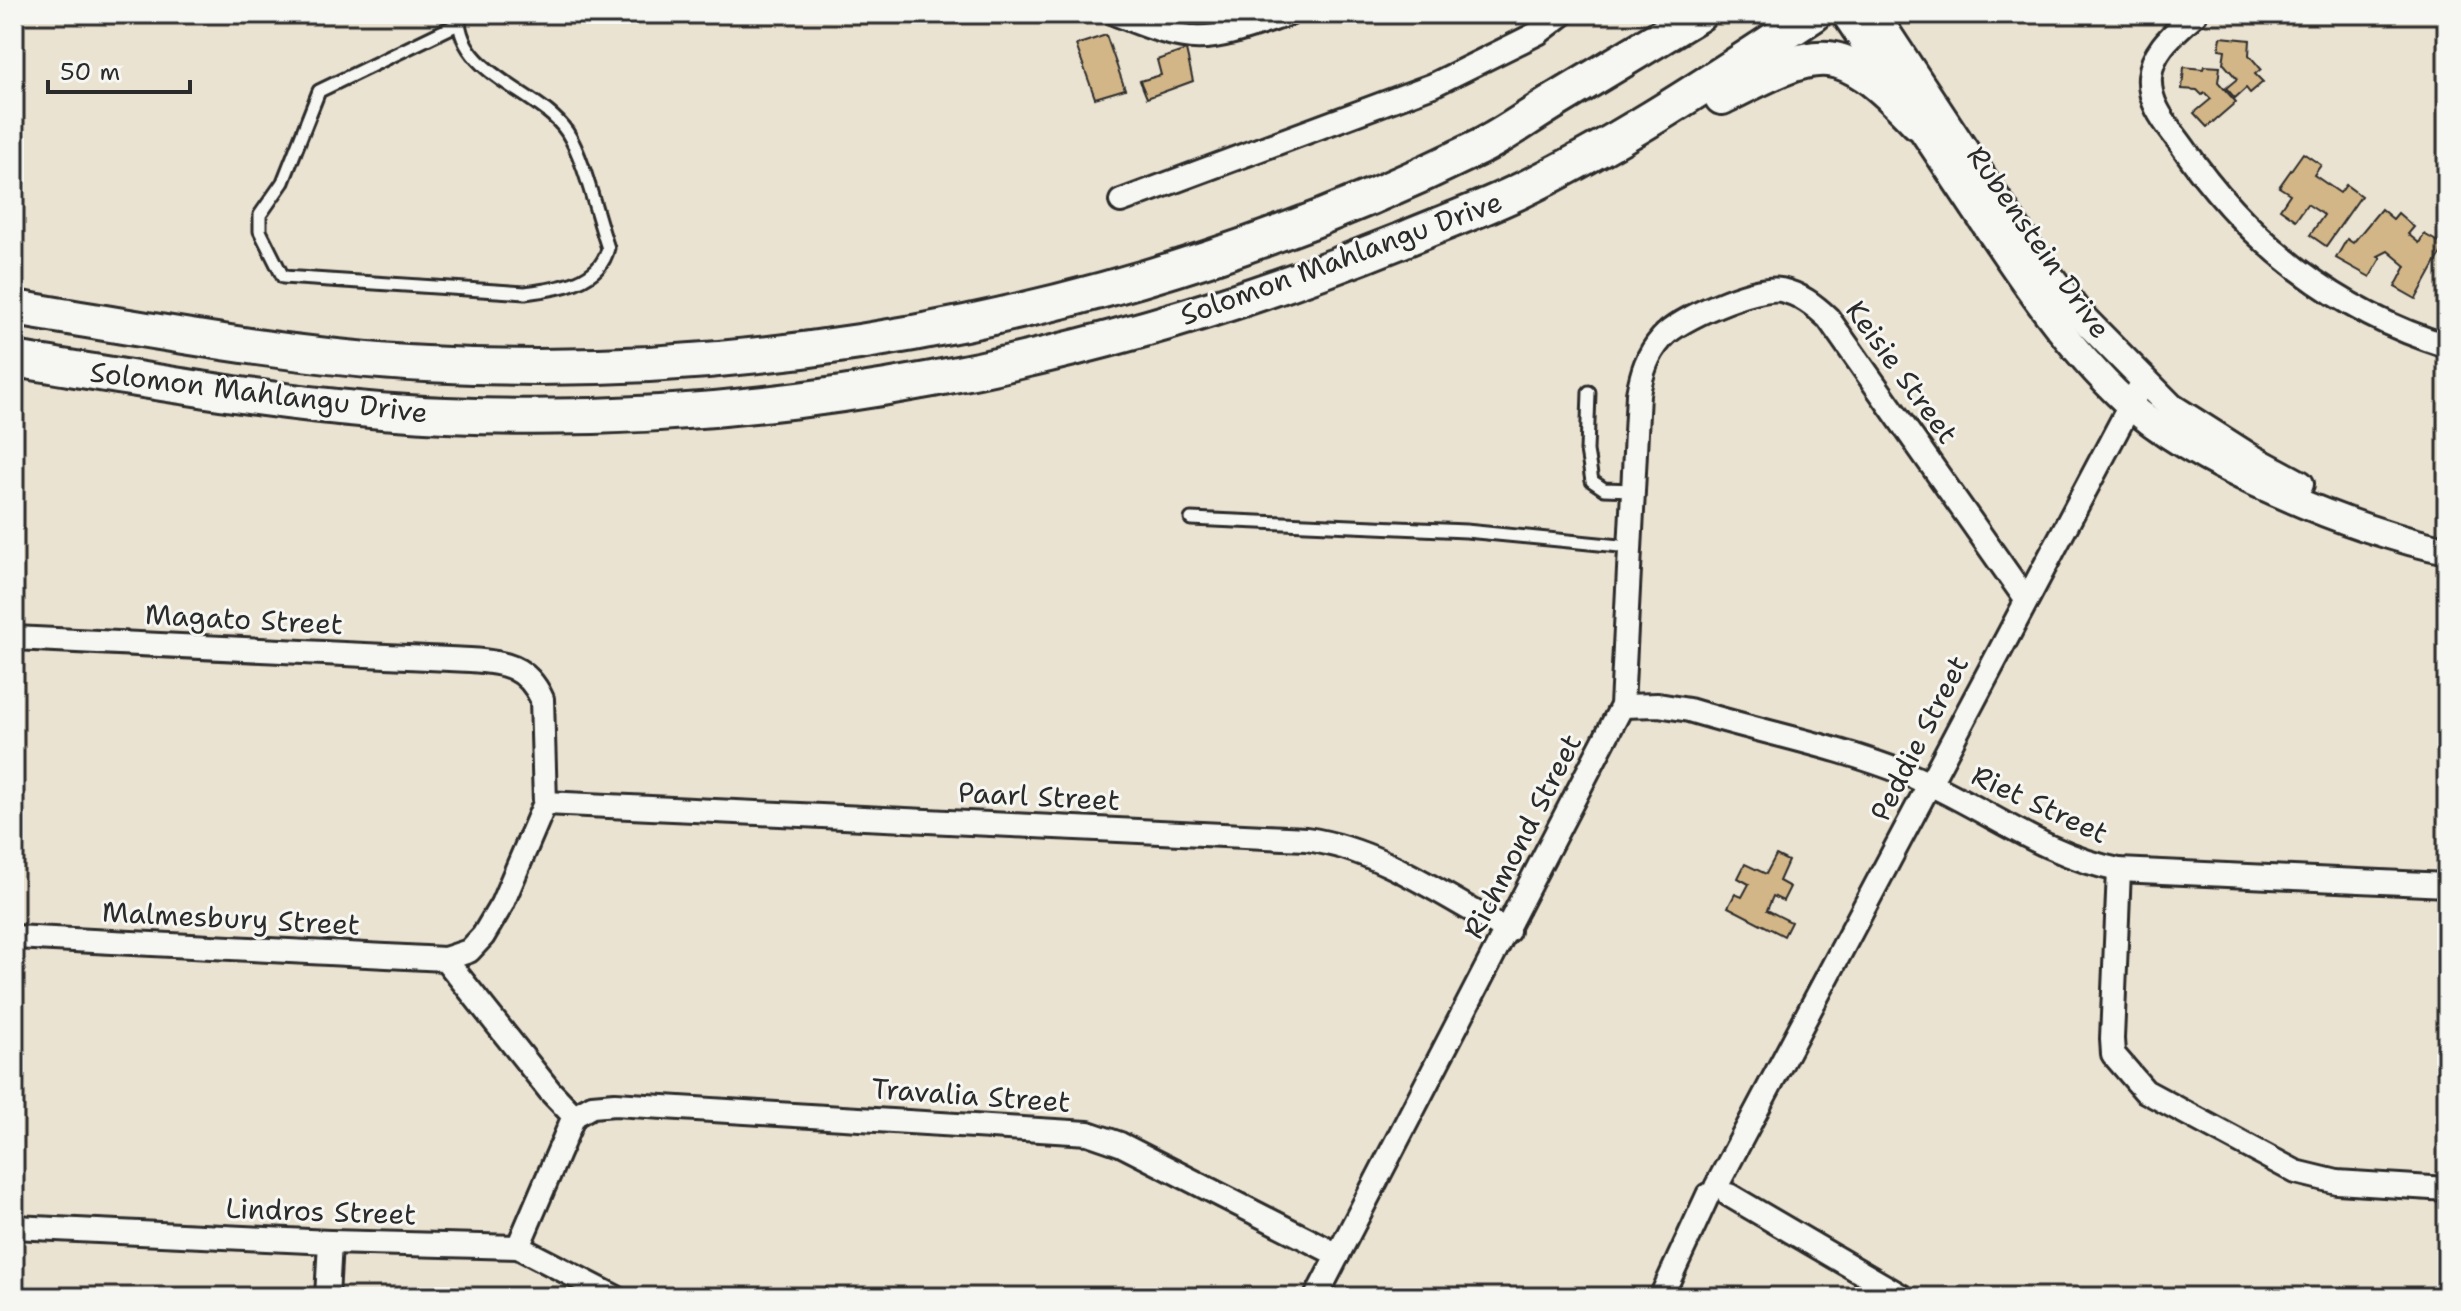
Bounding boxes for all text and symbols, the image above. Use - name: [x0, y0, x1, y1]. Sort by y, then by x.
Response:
- scale bar: [48, 44, 190, 94]
- text: 50 m: [60, 56, 120, 88]
- street label: Rubenstein Drive: [1958, 138, 2120, 346]
- street label: Solomon Mahlangu Drive: [1175, 182, 1507, 334]
- street label: Keisie Street: [1837, 293, 1967, 451]
- street label: Solomon Mahlangu Drive: [88, 352, 430, 432]
- street label: Magato Street: [144, 595, 344, 643]
- street label: Peddie Street: [1861, 649, 1977, 827]
- street label: Richmond Street: [1454, 727, 1590, 945]
- street label: Riet Street: [1966, 756, 2114, 852]
- street label: Paarl Street: [957, 773, 1121, 819]
- street label: Malmesbury Street: [101, 892, 361, 944]
- street label: Travalia Street: [870, 1069, 1072, 1121]
- street label: Lindros Street: [225, 1189, 417, 1233]

